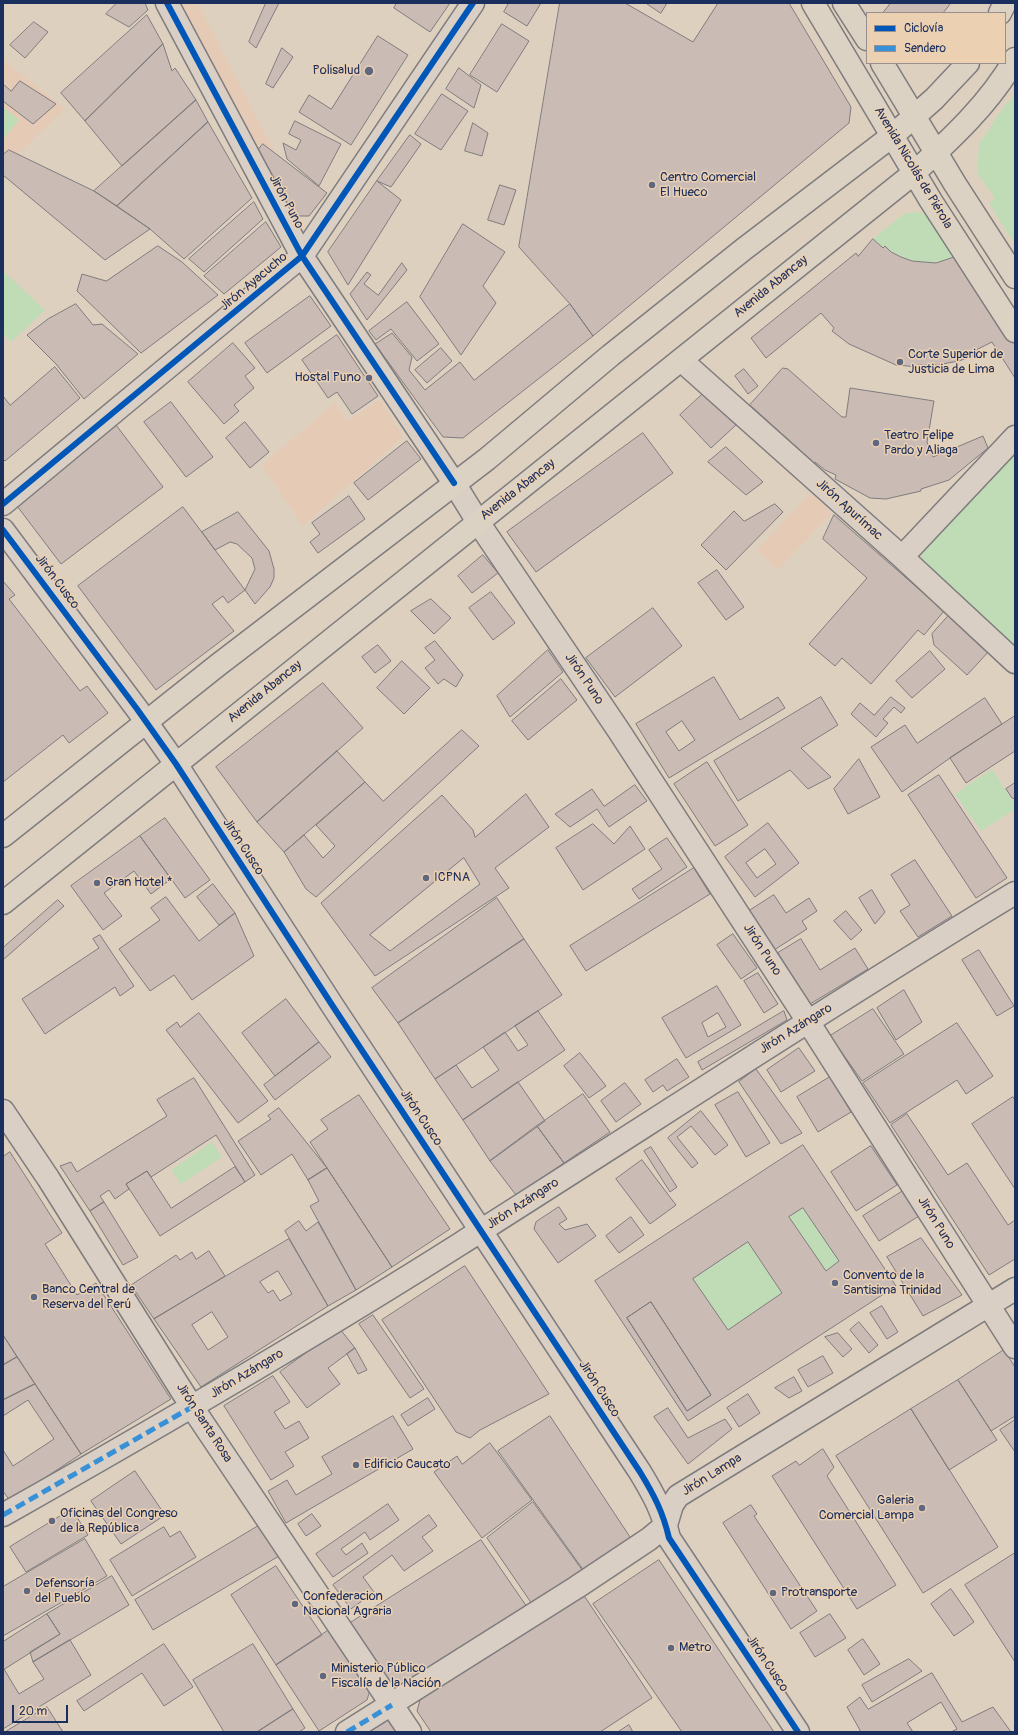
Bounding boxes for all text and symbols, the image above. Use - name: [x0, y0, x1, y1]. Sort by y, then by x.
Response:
- legend: [866, 12, 1006, 64]
- text: Ciclovía: [904, 21, 943, 36]
- text: Sendero: [904, 41, 946, 56]
- place label: Polisalud: [313, 63, 360, 79]
- marker: Polisalud: [363, 65, 375, 77]
- street label: Avenida Nicolás de Piérola: [870, 104, 956, 232]
- place label: Centro Comercial El Hueco: [660, 170, 756, 201]
- street label: Jirón Puno: [265, 172, 307, 232]
- marker: Centro Comercial El Hueco: [647, 180, 657, 190]
- street label: Jirón Ayacucho: [217, 249, 291, 315]
- street label: Avenida Abancay: [731, 252, 811, 322]
- place label: Corte Superior de Justicia de Lima: [908, 347, 1003, 378]
- marker: Corte Superior de Justicia de Lima: [895, 357, 905, 367]
- place label: Hostal Puno: [294, 370, 361, 386]
- marker: Hostal Puno: [364, 373, 374, 383]
- place label: Teatro Felipe Pardo y Aliaga: [884, 428, 958, 459]
- marker: Teatro Felipe Pardo y Aliaga: [871, 438, 881, 448]
- street label: Avenida Abancay: [478, 456, 558, 524]
- street label: Jirón Apurímac: [813, 476, 885, 544]
- street label: Jirón Cusco: [31, 552, 83, 612]
- street label: Jirón Puno: [561, 650, 607, 708]
- street label: Avenida Abancay: [225, 657, 305, 727]
- street label: Jirón Cusco: [219, 816, 267, 878]
- place label: ICPNA: [434, 870, 470, 886]
- marker: ICPNA: [421, 873, 431, 883]
- place label: Gran Hotel *: [105, 875, 173, 891]
- marker: Gran Hotel *: [92, 878, 102, 888]
- street label: Jirón Puno: [739, 921, 785, 979]
- street label: Jirón Azángaro: [757, 1000, 835, 1058]
- street label: Jirón Cusco: [397, 1087, 445, 1149]
- street label: Jirón Azángaro: [484, 1175, 562, 1233]
- street label: Jirón Puno: [914, 1194, 958, 1252]
- place label: Convento de la Santisima Trinidad: [843, 1268, 941, 1299]
- marker: Convento de la Santisima Trinidad: [830, 1278, 840, 1288]
- place label: Banco Central de Reserva del Perú: [42, 1282, 135, 1313]
- marker: Banco Central de Reserva del Perú: [29, 1292, 39, 1302]
- street label: Jirón Azángaro: [207, 1346, 287, 1402]
- street label: Jirón Cusco: [575, 1358, 623, 1420]
- street label: Jirón Santa Rosa: [173, 1380, 235, 1466]
- street label: Jirón Lampa: [679, 1450, 745, 1500]
- place label: Edificio Caucato: [364, 1457, 451, 1473]
- marker: Edificio Caucato: [351, 1460, 361, 1470]
- place label: Galeria Comercial Lampa: [819, 1493, 914, 1524]
- marker: Galeria Comercial Lampa: [917, 1503, 927, 1513]
- place label: Oficinas del Congreso de la República: [60, 1506, 178, 1537]
- marker: Oficinas del Congreso de la República: [47, 1516, 57, 1526]
- place label: Defensoría del Pueblo: [35, 1576, 94, 1607]
- place label: Protransporte: [781, 1585, 857, 1601]
- marker: Defensoría del Pueblo: [22, 1586, 32, 1596]
- marker: Protransporte: [768, 1588, 778, 1598]
- place label: Confederacion Nacional Agraria: [303, 1589, 392, 1620]
- marker: Confederacion Nacional Agraria: [290, 1599, 300, 1609]
- street label: Jirón Cusco: [743, 1633, 791, 1695]
- place label: Metro: [679, 1640, 711, 1656]
- marker: Metro: [666, 1643, 676, 1653]
- place label: Ministerio Público Fiscalía de la Nación: [331, 1661, 441, 1692]
- marker: Ministerio Público Fiscalía de la Nación: [318, 1671, 328, 1681]
- scale bar: [14, 1697, 70, 1723]
- text: 20 m: [19, 1704, 47, 1719]

